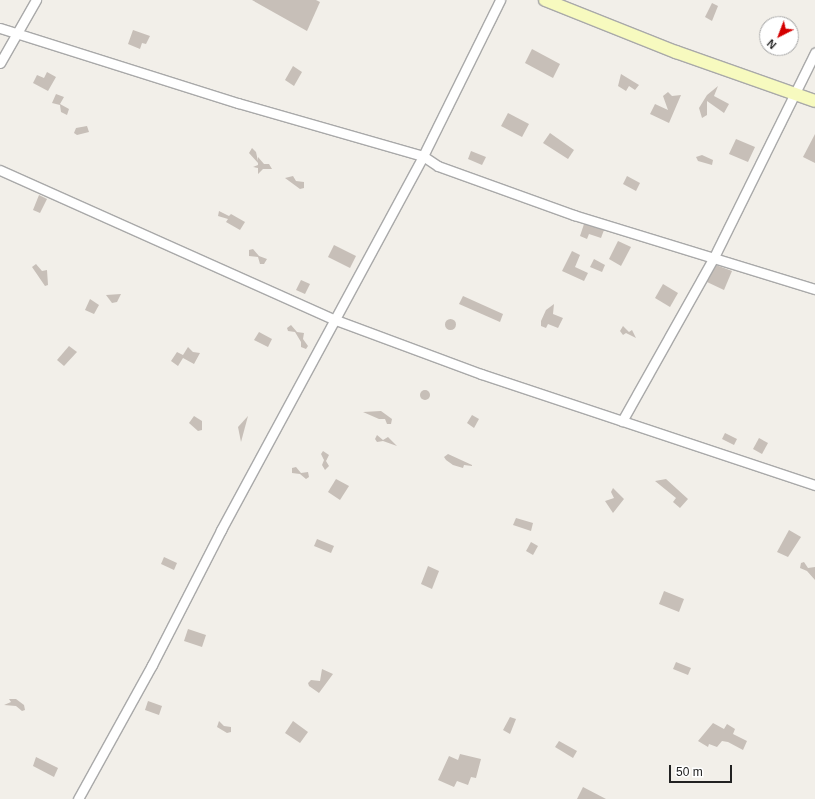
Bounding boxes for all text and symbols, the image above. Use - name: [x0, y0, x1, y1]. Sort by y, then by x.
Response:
- north arrow: [759, 16, 799, 56]
- text: N: [765, 37, 779, 51]
- scale bar: [671, 757, 734, 783]
- text: 50 m: [676, 765, 703, 779]

